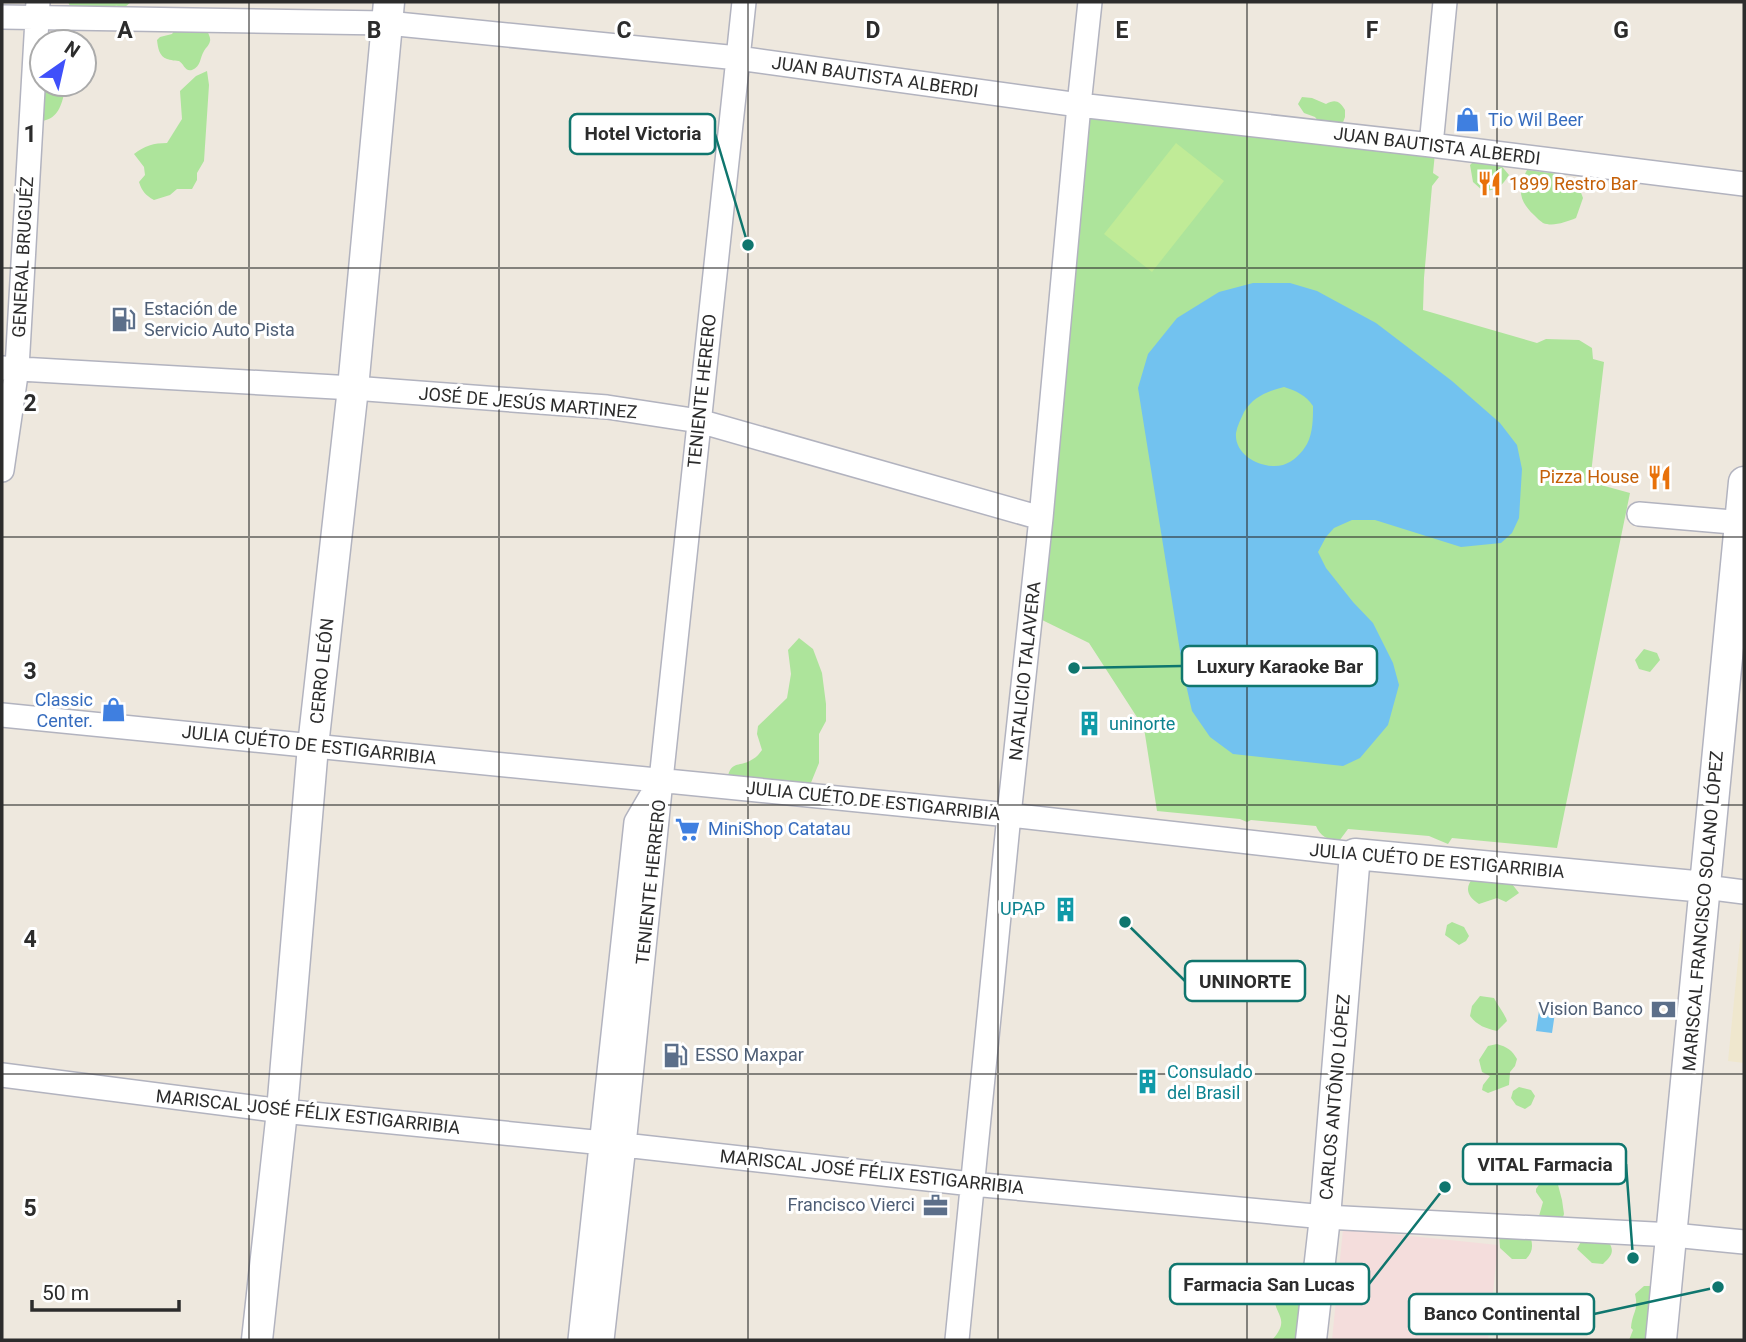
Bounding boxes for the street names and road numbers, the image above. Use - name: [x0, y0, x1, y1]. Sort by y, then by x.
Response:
- street label: JUAN BAUTISTA ALBERDI: [771, 52, 980, 101]
- street label: JUAN BAUTISTA ALBERDI: [1332, 122, 1542, 169]
- street label: GENERAL BRUGUÉZ: [8, 176, 37, 338]
- street label: TENIENTE HERERO: [683, 313, 720, 469]
- street label: JOSÉ DE JESÚS MARTINEZ: [418, 382, 638, 423]
- street label: NATALICIO TALAVERA: [1005, 580, 1044, 762]
- street label: CERRO LEÓN: [306, 617, 337, 725]
- street label: JULIA CUÉTO DE ESTIGARRIBIA: [181, 721, 438, 768]
- street label: MARISCAL FRANCISCO SOLANO LÓPEZ: [1678, 750, 1727, 1072]
- street label: JULIA CUÉTO DE ESTIGARRIBIA: [745, 777, 1002, 824]
- street label: TENIENTE HERRERO: [631, 798, 670, 966]
- street label: JULIA CUÉTO DE ESTIGARRIBIA: [1309, 839, 1566, 882]
- street label: CARLOS ANTÔNIO LÓPEZ: [1315, 993, 1354, 1201]
- street label: MARISCAL JOSÉ FÉLIX ESTIGARRIBIA: [155, 1085, 462, 1138]
- street label: MARISCAL JOSÉ FÉLIX ESTIGARRIBIA: [719, 1145, 1026, 1198]

